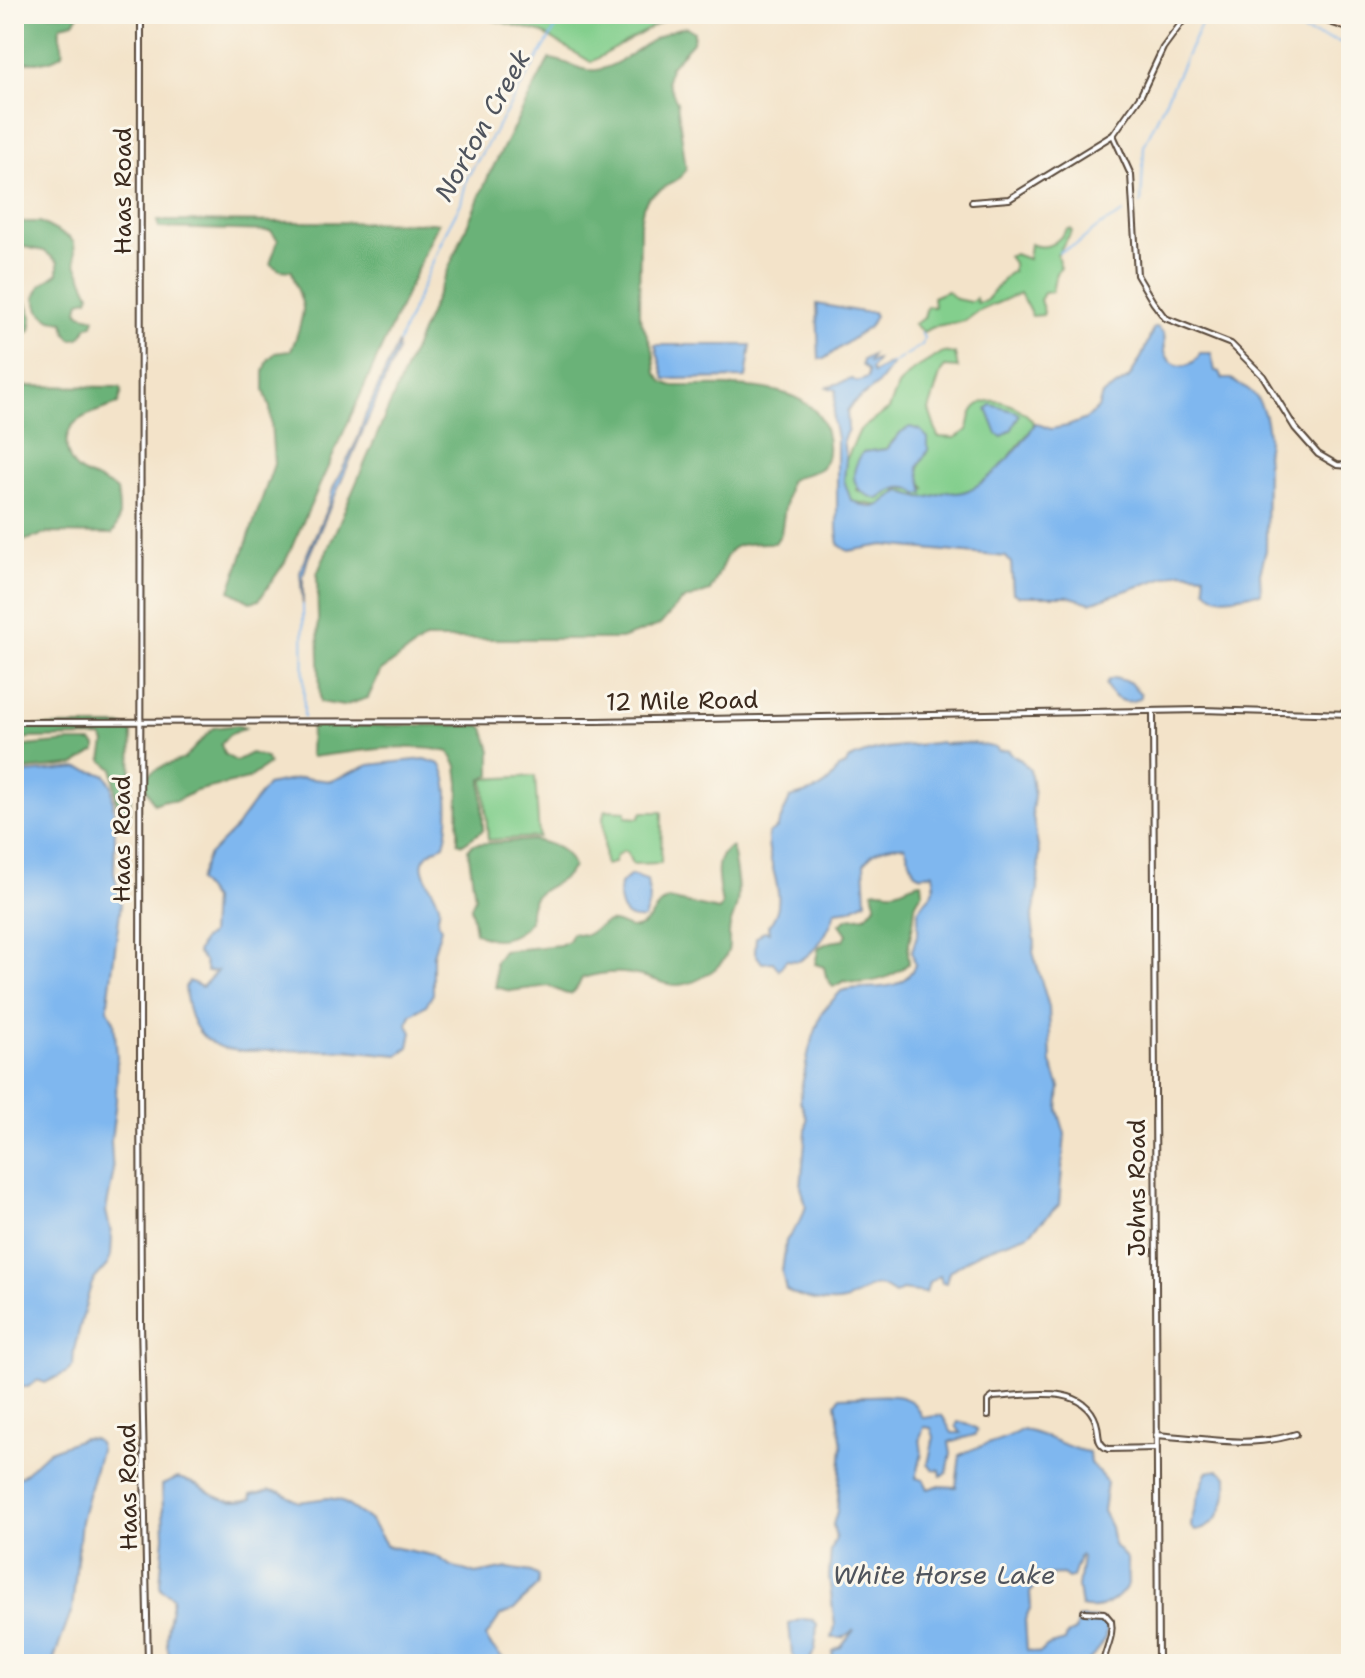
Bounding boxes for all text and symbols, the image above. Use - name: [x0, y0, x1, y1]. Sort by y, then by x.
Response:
- water label: Norton Creek: [426, 43, 538, 207]
- street label: Haas Road: [107, 127, 139, 255]
- street label: 12 Mile Road: [605, 684, 759, 718]
- street label: Haas Road: [106, 775, 138, 903]
- street label: Johns Road: [1121, 1119, 1153, 1257]
- street label: Haas Road: [111, 1423, 145, 1551]
- water label: White Horse Lake: [832, 1557, 1056, 1592]

